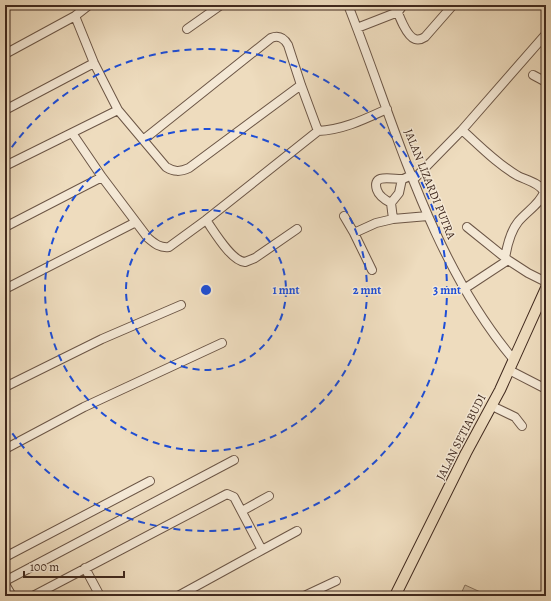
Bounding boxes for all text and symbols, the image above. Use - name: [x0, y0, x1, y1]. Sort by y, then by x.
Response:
- street label: JALAN LIZARDI PUTRA: [401, 127, 460, 242]
- text: 1 mnt: [272, 282, 300, 298]
- text: 2 mnt: [353, 282, 381, 298]
- text: 3 mnt: [433, 282, 461, 298]
- centre of rings: [199, 283, 213, 297]
- street label: JALAN SETIABUDI: [432, 391, 490, 483]
- scale bar: [24, 553, 124, 579]
- text: 100 m: [30, 559, 59, 575]

